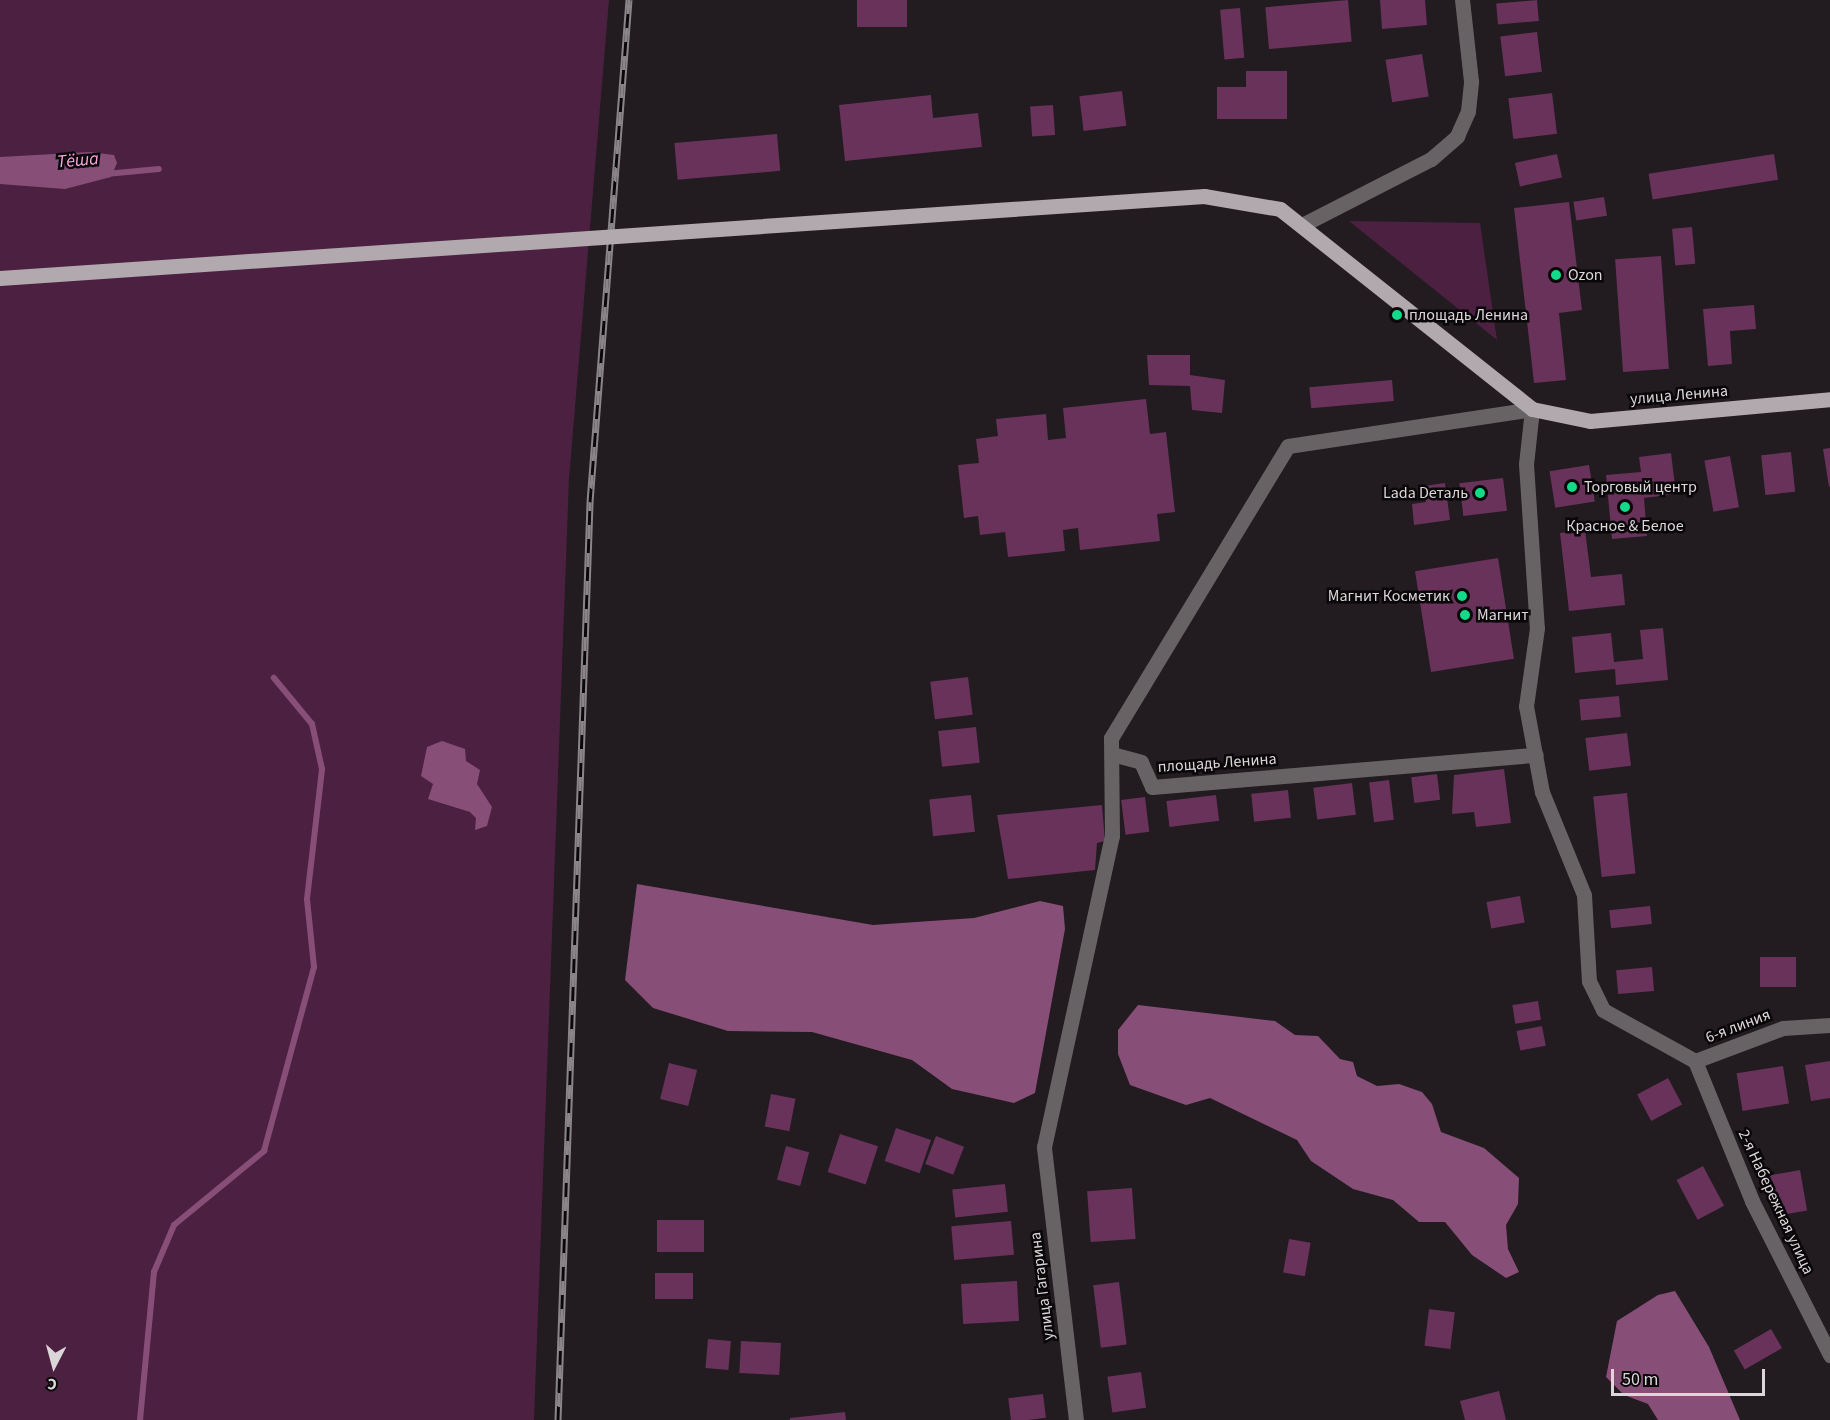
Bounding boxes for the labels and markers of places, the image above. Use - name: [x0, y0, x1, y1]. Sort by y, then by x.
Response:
- place label: Ozon: [1568, 265, 1603, 285]
- marker: Ozon: [1549, 268, 1563, 282]
- place label: площадь Ленина: [1409, 305, 1528, 325]
- marker: площадь Ленина: [1390, 308, 1404, 322]
- place label: Торговый центр: [1584, 477, 1697, 497]
- marker: Торговый центр: [1565, 480, 1579, 494]
- place label: Lada Dеталь: [1383, 483, 1468, 503]
- marker: Lada Dеталь: [1473, 486, 1487, 500]
- marker: Красное & Белое: [1618, 500, 1632, 514]
- place label: Красное & Белое: [1566, 516, 1684, 536]
- place label: Магнит Косметик: [1328, 586, 1450, 606]
- marker: Магнит Косметик: [1455, 589, 1469, 603]
- place label: Магнит: [1477, 605, 1529, 625]
- marker: Магнит: [1458, 608, 1472, 622]

